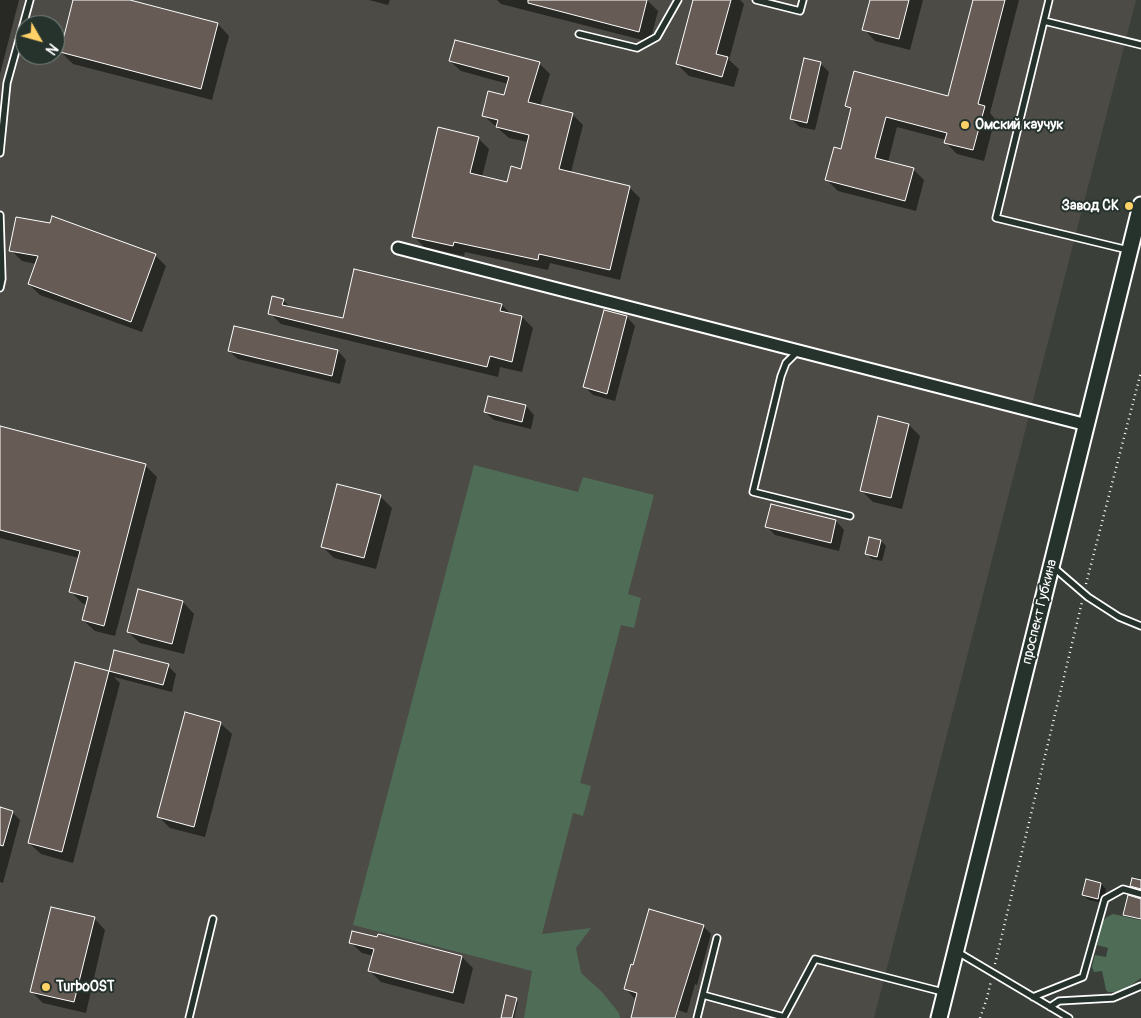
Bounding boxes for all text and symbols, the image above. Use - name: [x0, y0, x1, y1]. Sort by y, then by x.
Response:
- north arrow: [15, 15, 65, 65]
- text: N: [42, 40, 61, 58]
- place label: Омский каучук: [975, 117, 1063, 133]
- marker: Омский каучук: [959, 119, 971, 131]
- place label: Завод СК: [1062, 198, 1119, 214]
- marker: Завод СК: [1123, 200, 1135, 212]
- street label: проспект Губкина: [1019, 558, 1061, 666]
- place label: TurboOST: [56, 979, 115, 995]
- marker: TurboOST: [40, 981, 52, 993]

